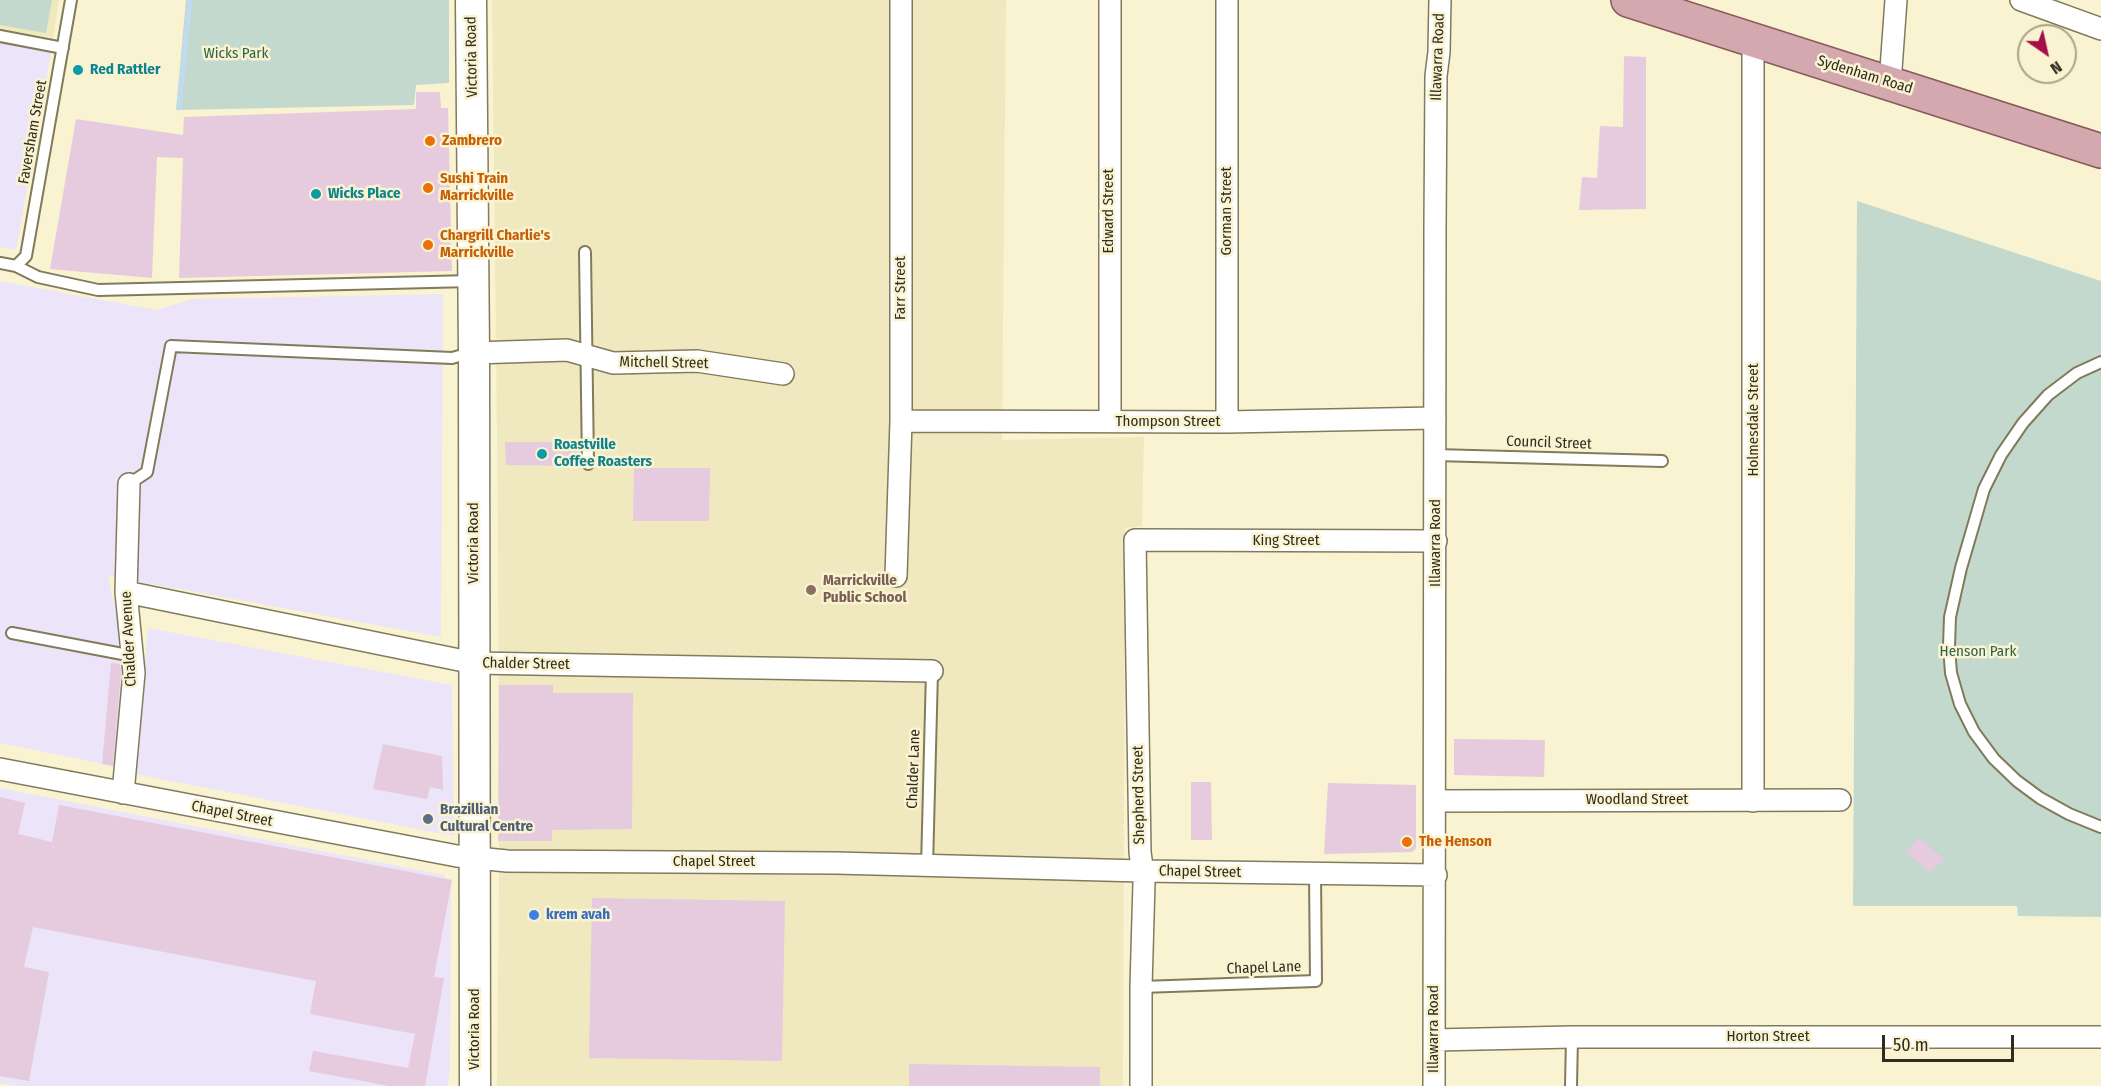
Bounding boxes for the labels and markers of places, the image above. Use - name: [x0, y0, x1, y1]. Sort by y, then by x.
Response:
- place label: Red Rattler: [90, 61, 160, 79]
- marker: Red Rattler: [71, 63, 85, 77]
- place label: Zambrero: [442, 132, 502, 150]
- marker: Zambrero: [423, 134, 437, 148]
- place label: Sushi Train Marrickville: [440, 170, 514, 205]
- marker: Sushi Train Marrickville: [421, 181, 435, 195]
- place label: Wicks Place: [328, 185, 401, 203]
- marker: Wicks Place: [309, 187, 323, 201]
- place label: Chargrill Charlie's Marrickville: [440, 227, 550, 262]
- marker: Chargrill Charlie's Marrickville: [421, 238, 435, 252]
- place label: Roastville Coffee Roasters: [554, 436, 652, 471]
- marker: Roastville Coffee Roasters: [535, 447, 549, 461]
- place label: Marrickville Public School: [823, 572, 907, 607]
- marker: Marrickville Public School: [804, 583, 818, 597]
- place label: Brazillian Cultural Centre: [440, 801, 533, 836]
- marker: Brazillian Cultural Centre: [421, 812, 435, 826]
- place label: The Henson: [1419, 833, 1492, 851]
- marker: The Henson: [1400, 835, 1414, 849]
- place label: krem avah: [546, 906, 610, 924]
- marker: krem avah: [527, 908, 541, 922]

